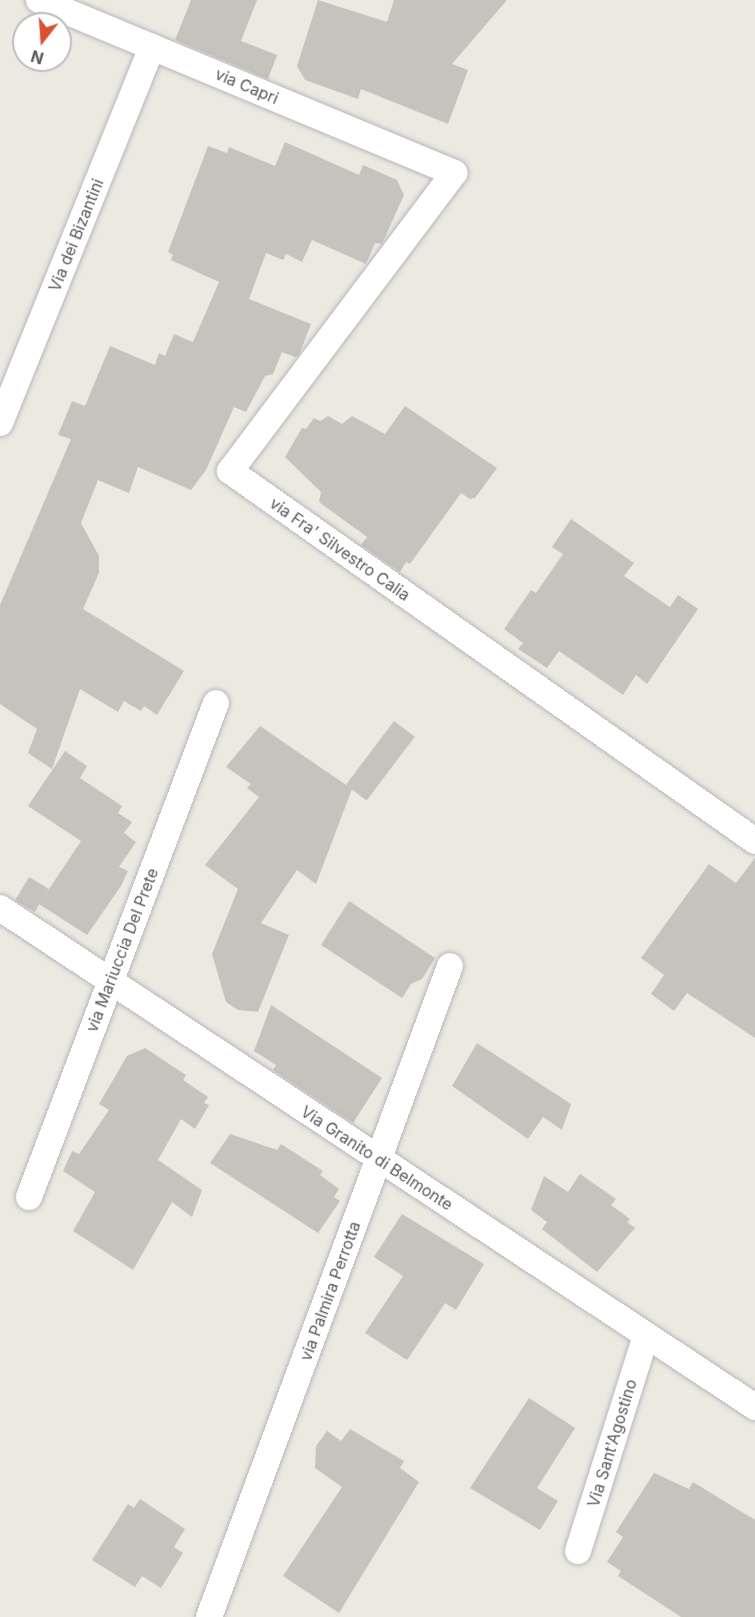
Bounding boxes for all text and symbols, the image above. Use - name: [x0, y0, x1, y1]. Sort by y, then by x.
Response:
- north arrow: [12, 12, 72, 72]
- text: N: [29, 46, 46, 69]
- street label: via Capri: [212, 64, 282, 108]
- street label: Via dei Bizantini: [45, 176, 107, 294]
- street label: via Fra' Silvestro Calia: [266, 493, 414, 605]
- street label: via Mariuccia Del Prete: [82, 865, 162, 1035]
- street label: Via Granito di Belmonte: [297, 1102, 457, 1214]
- street label: via Palmira Perrotta: [296, 1219, 364, 1363]
- street label: Via Sant'Agostino: [583, 1377, 641, 1509]

